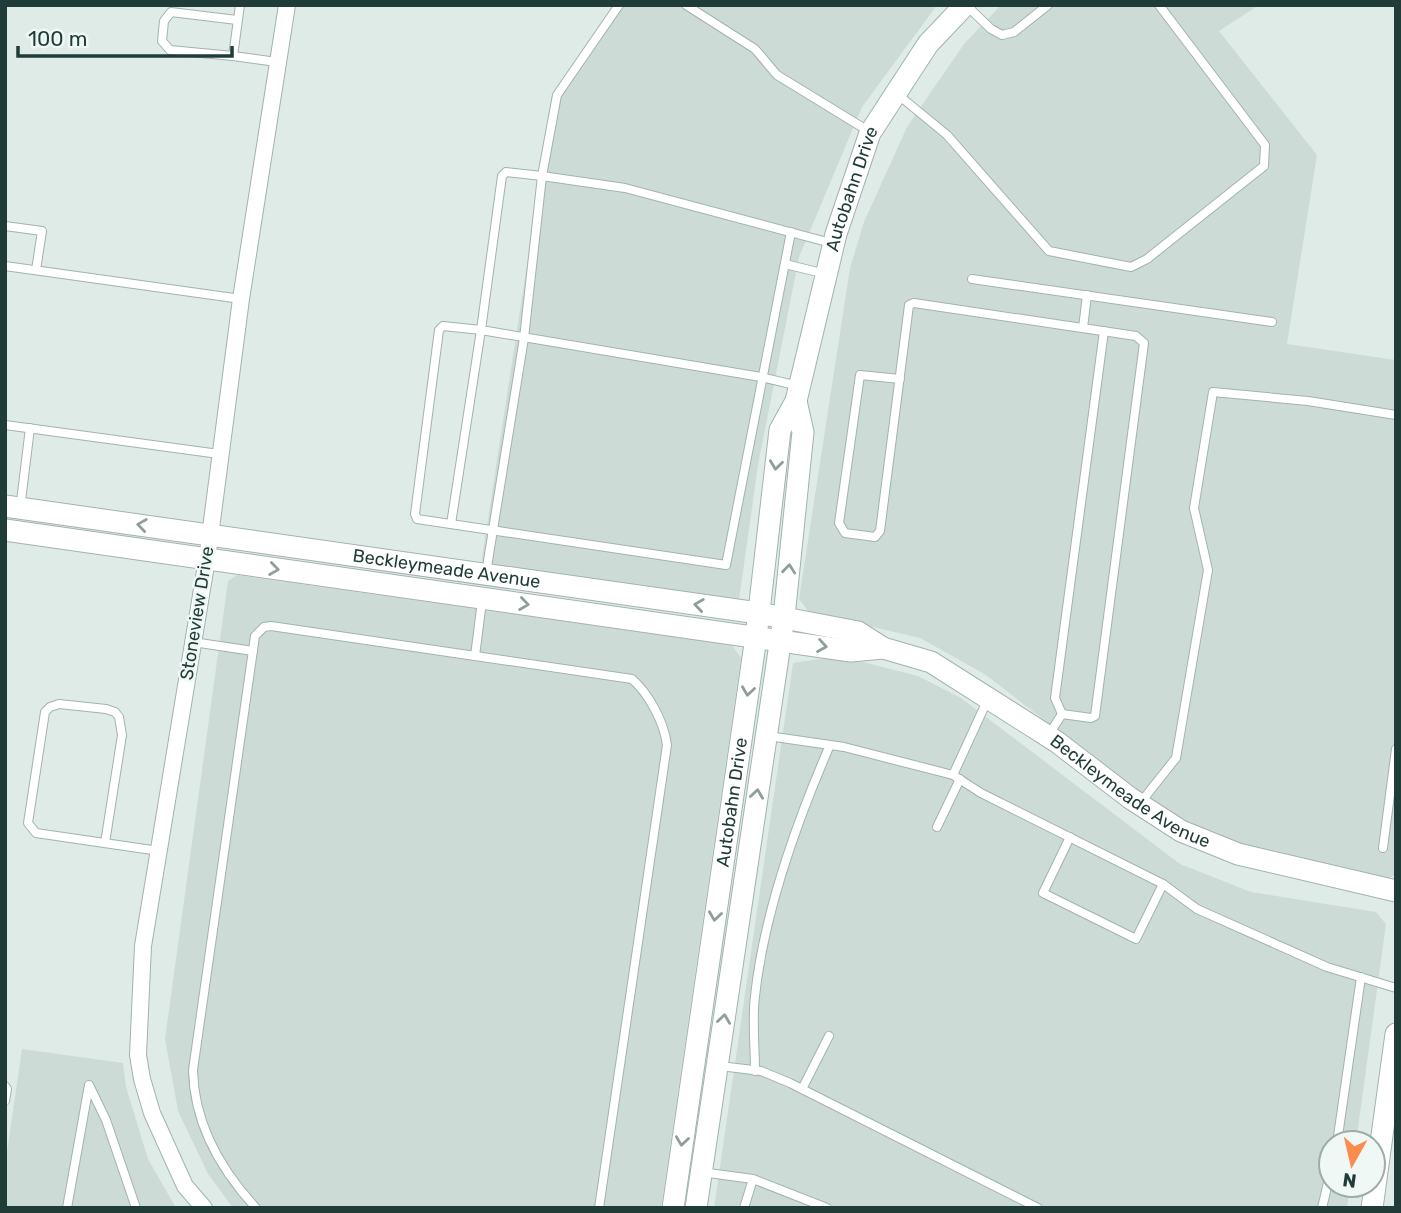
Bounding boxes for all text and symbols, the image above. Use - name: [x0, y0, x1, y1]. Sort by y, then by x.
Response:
- scale bar: [18, 14, 231, 58]
- text: 100 m: [28, 26, 87, 51]
- street label: Autobahn Drive: [821, 122, 883, 254]
- one-way arrow: [768, 459, 783, 471]
- one-way arrow: [136, 518, 148, 533]
- street label: Stoneview Drive: [176, 545, 218, 681]
- street label: Beckleymeade Avenue: [351, 545, 542, 593]
- one-way arrow: [268, 561, 280, 576]
- one-way arrow: [781, 563, 796, 574]
- one-way arrow: [518, 596, 530, 611]
- one-way arrow: [694, 597, 705, 612]
- one-way arrow: [816, 639, 828, 654]
- one-way arrow: [741, 685, 756, 697]
- street label: Beckleymeade Avenue: [1046, 730, 1214, 853]
- street label: Autobahn Drive: [712, 736, 752, 868]
- one-way arrow: [750, 788, 765, 800]
- one-way arrow: [708, 910, 723, 922]
- one-way arrow: [716, 1013, 731, 1025]
- north arrow: [1317, 1129, 1387, 1199]
- one-way arrow: [675, 1135, 690, 1147]
- text: N: [1341, 1168, 1358, 1193]

